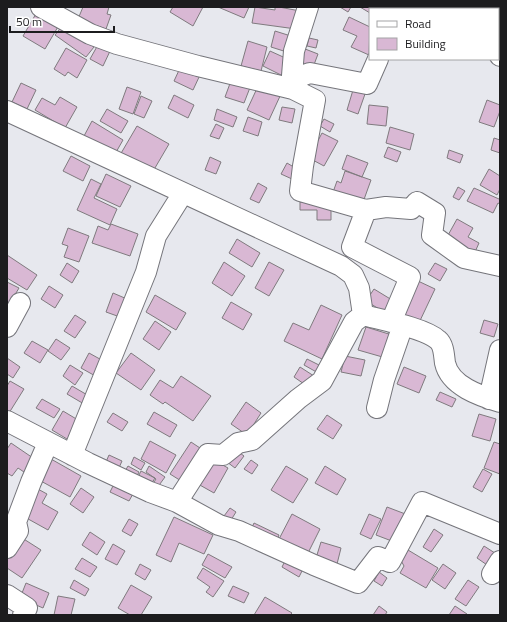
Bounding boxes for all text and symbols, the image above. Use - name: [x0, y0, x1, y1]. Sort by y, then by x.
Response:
- scale bar: [10, 8, 114, 34]
- legend: [369, 8, 499, 60]
- text: 50 m: [16, 12, 42, 31]
- text: Road: [405, 14, 431, 33]
- text: Building: [405, 34, 446, 53]

